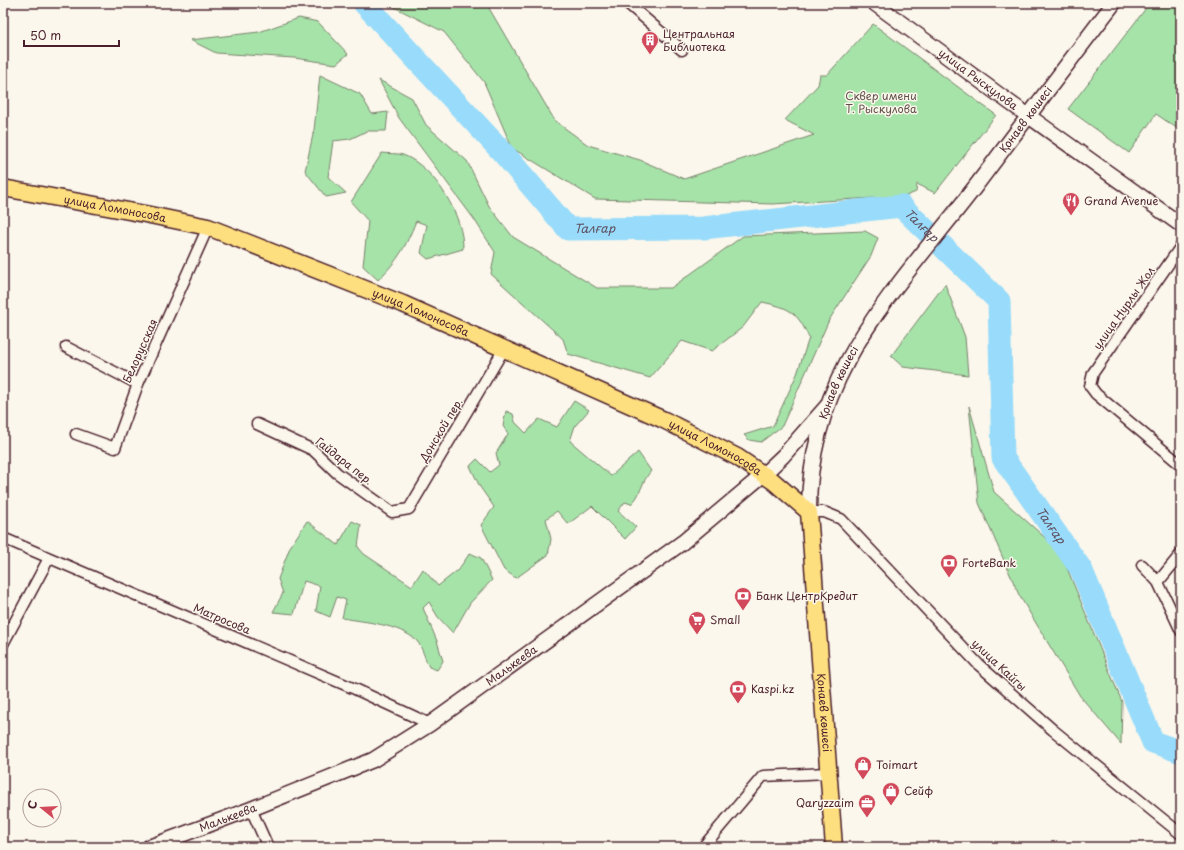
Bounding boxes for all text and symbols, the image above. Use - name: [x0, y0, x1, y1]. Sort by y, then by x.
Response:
- scale bar: [24, 22, 119, 48]
- place label: Центральная Библиотека: [663, 25, 735, 55]
- text: 50 m: [30, 26, 61, 44]
- building icon: Центральная Библиотека: [640, 30, 660, 55]
- street label: улица Рыскулова: [935, 44, 1022, 114]
- street label: Қонаев көшесі: [995, 82, 1056, 156]
- park label: Сквер имени Т. Рыскулова: [845, 87, 917, 117]
- street label: улица Ломоносова: [63, 190, 168, 226]
- restaurant icon: Grand Avenue: [1061, 191, 1081, 216]
- place label: Grand Avenue: [1084, 192, 1158, 209]
- water label: Талғар: [901, 204, 943, 246]
- water label: Талғар: [574, 219, 616, 237]
- street label: улица Нурлы Жол: [1089, 263, 1159, 353]
- street label: улица Ломоносова: [370, 284, 472, 340]
- street label: Белорусская: [118, 316, 161, 386]
- street label: Қонаев көшесі: [814, 343, 862, 421]
- street label: Донской пер.: [414, 395, 466, 466]
- street label: улица Ломоносова: [666, 415, 766, 479]
- street label: Гайдара пер.: [312, 433, 377, 489]
- water label: Талғар: [1032, 503, 1071, 548]
- bank icon: ForteBank: [939, 553, 959, 578]
- place label: ForteBank: [962, 554, 1017, 571]
- bank icon: Банк ЦентрКредит: [733, 586, 753, 611]
- place label: Банк ЦентрКредит: [756, 587, 858, 604]
- street label: Матросова: [191, 599, 253, 638]
- supermarket icon: Small: [687, 610, 707, 635]
- place label: Small: [710, 611, 740, 628]
- street label: улица Кайгы: [968, 635, 1031, 695]
- street label: Малькеева: [482, 640, 541, 689]
- street label: Қонаев көшесі: [813, 673, 836, 753]
- bank icon: Kaspi.kz: [728, 679, 748, 704]
- place label: Kaspi.kz: [751, 680, 795, 697]
- shop icon: Toimart: [853, 755, 873, 780]
- place label: Toimart: [876, 756, 918, 773]
- shop icon: Сейф: [881, 781, 901, 806]
- place label: Сейф: [904, 782, 933, 799]
- north arrow: [22, 788, 62, 828]
- office icon: Qaryzzaim: [857, 793, 877, 818]
- place label: Qaryzzaim: [796, 794, 854, 811]
- text: С: [23, 798, 41, 811]
- street label: Малькеева: [196, 799, 259, 836]

